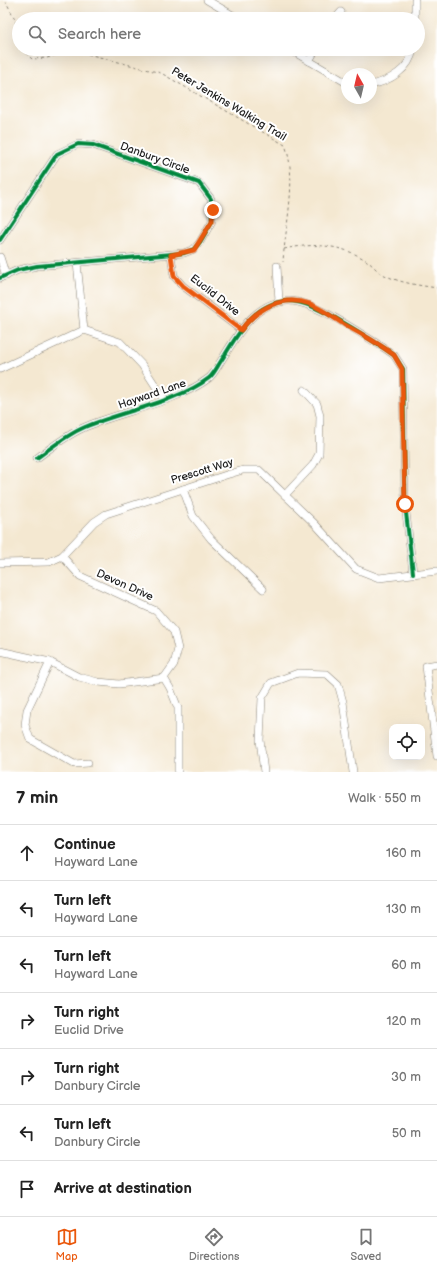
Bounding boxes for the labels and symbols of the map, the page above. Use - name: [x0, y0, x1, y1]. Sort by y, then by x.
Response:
- street label: Peter Jenkins Walking Trail: [169, 65, 289, 143]
- north arrow: [341, 68, 377, 104]
- street label: Danbury Circle: [118, 139, 192, 177]
- route end: [204, 201, 222, 219]
- street label: Euclid Drive: [188, 272, 243, 319]
- street label: Hayward Lane: [116, 376, 188, 412]
- street label: Prescott Way: [169, 455, 235, 487]
- route start: [396, 495, 414, 513]
- street label: Devon Drive: [95, 567, 156, 603]

